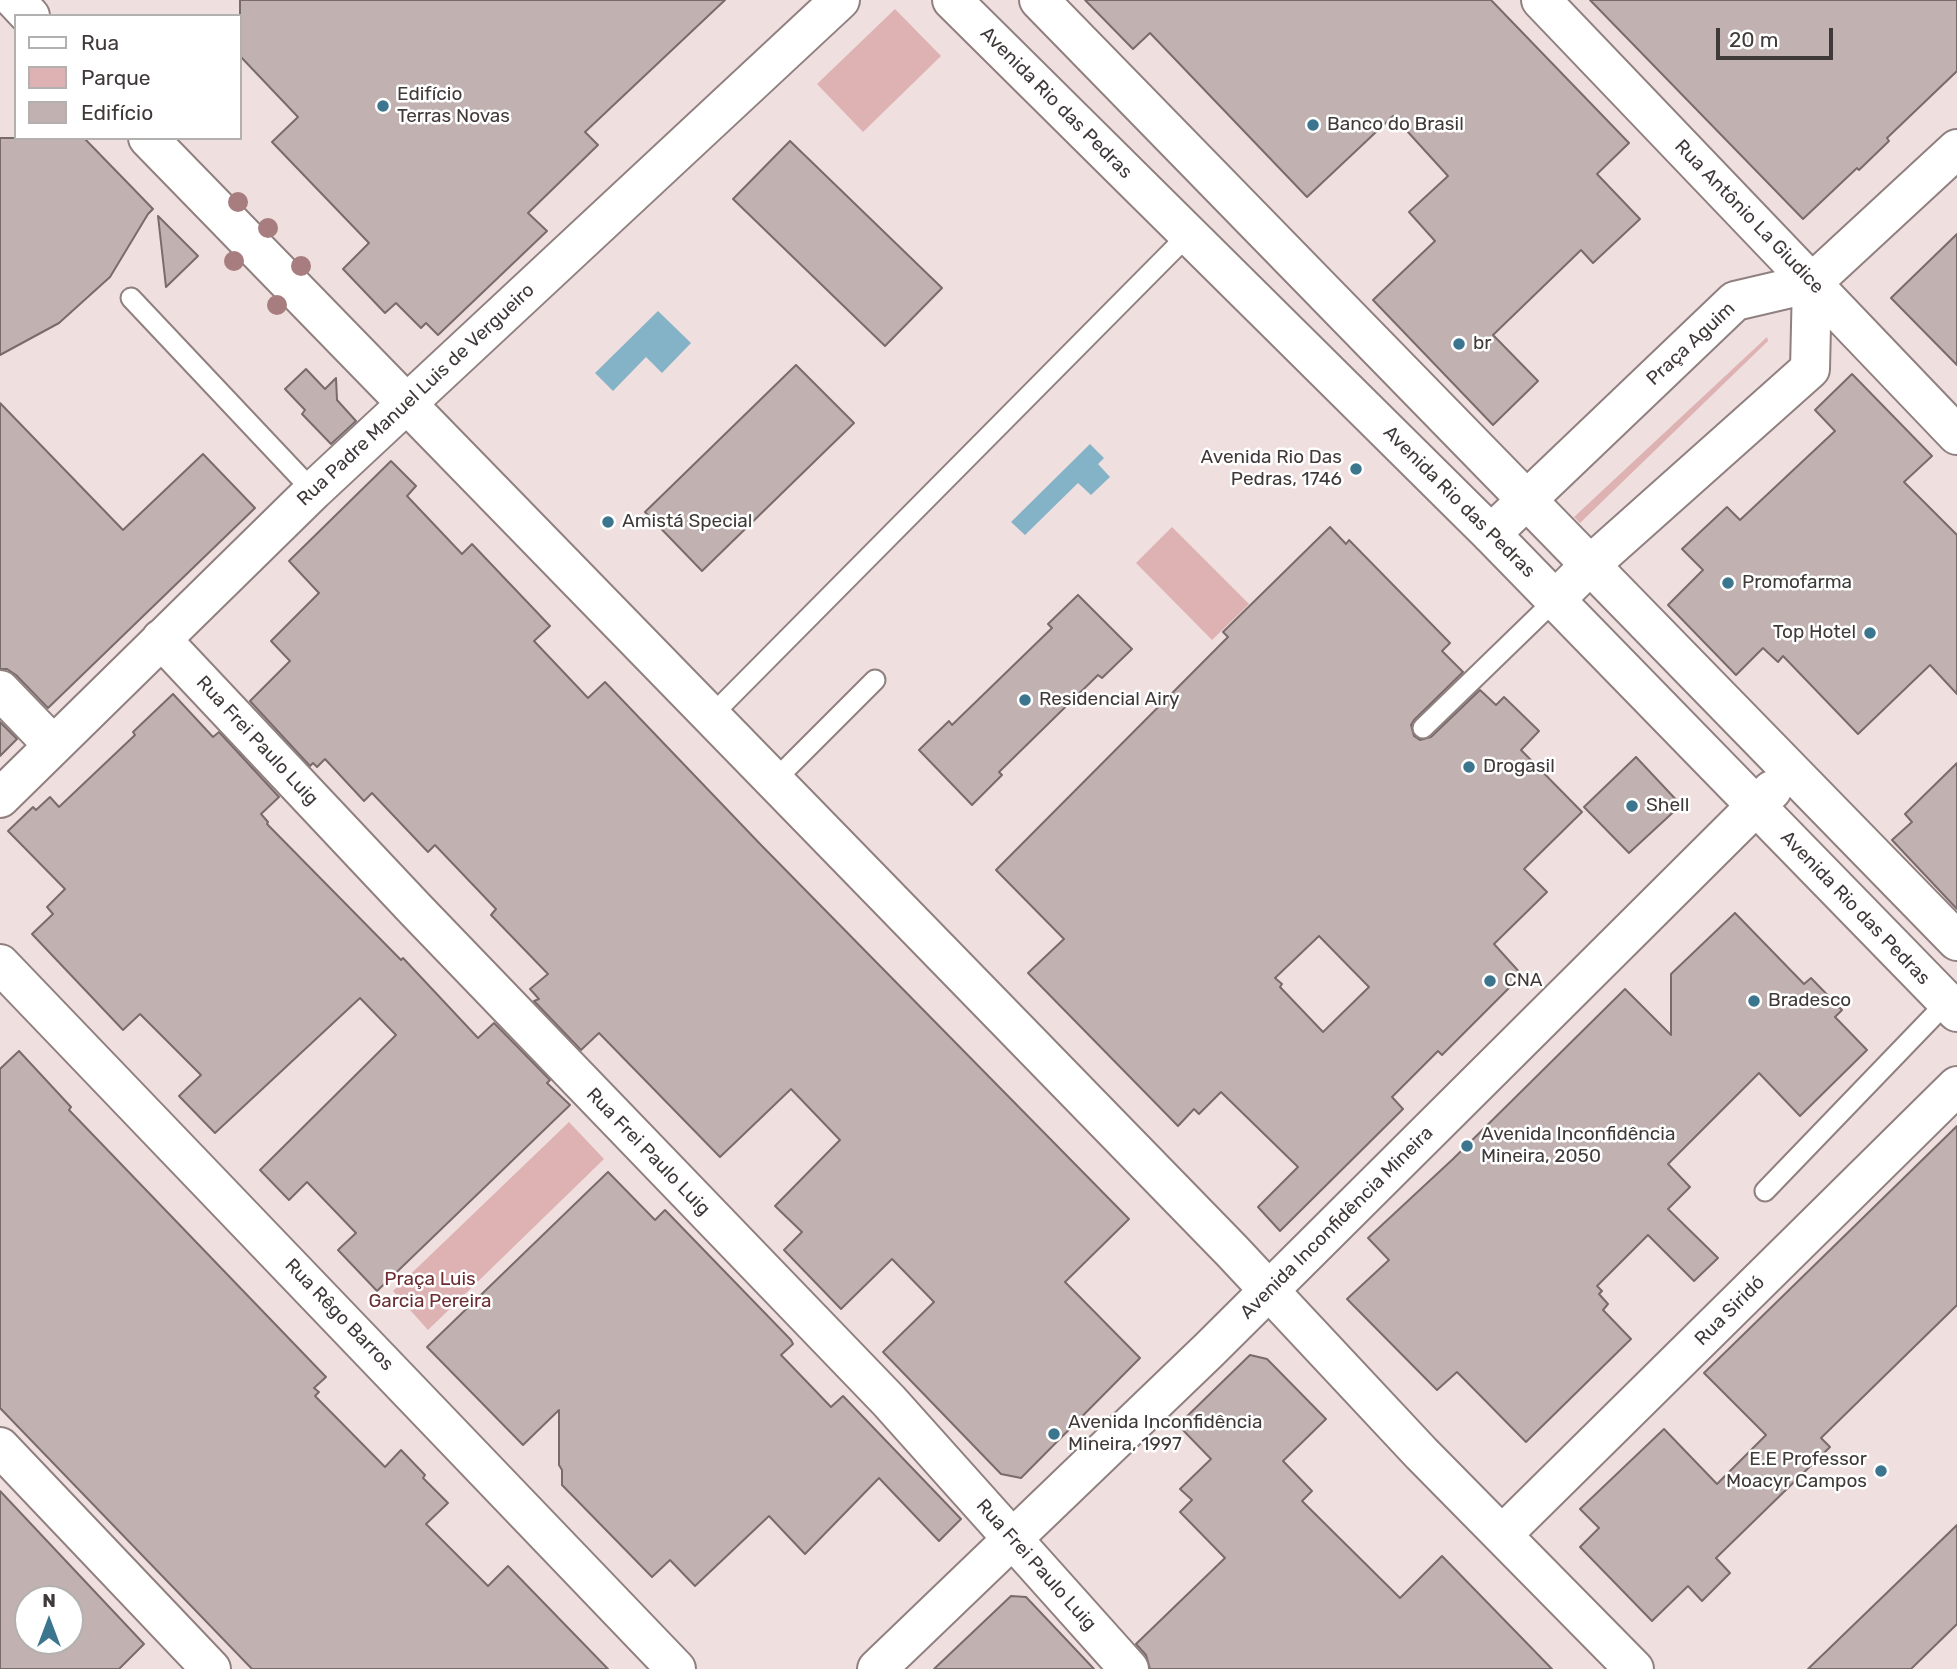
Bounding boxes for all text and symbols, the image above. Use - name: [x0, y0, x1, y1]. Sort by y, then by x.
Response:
- legend: [14, 14, 242, 140]
- scale bar: [1719, 14, 1836, 58]
- street label: Avenida Rio das Pedras: [975, 22, 1137, 184]
- text: 20 m: [1729, 27, 1778, 52]
- text: Rua: [81, 30, 119, 55]
- text: Parque: [81, 65, 151, 90]
- place label: Edifício Terras Novas: [397, 84, 510, 128]
- marker: Edifício Terras Novas: [375, 98, 391, 114]
- text: Edifício: [81, 100, 153, 125]
- place label: Banco do Brasil: [1327, 114, 1464, 136]
- marker: Banco do Brasil: [1305, 117, 1321, 133]
- street label: Rua Antônio La Giudice: [1670, 135, 1828, 299]
- street label: Rua Padre Manuel Luis de Vergueiro: [293, 279, 539, 511]
- street label: Praça Aguim: [1642, 297, 1740, 391]
- place label: br: [1473, 333, 1492, 355]
- marker: br: [1451, 336, 1467, 352]
- street label: Avenida Rio das Pedras: [1378, 421, 1540, 583]
- place label: Avenida Rio Das Pedras, 1746: [1201, 447, 1342, 491]
- marker: Avenida Rio Das Pedras, 1746: [1348, 461, 1364, 477]
- place label: Amistá Special: [622, 511, 752, 533]
- marker: Amistá Special: [600, 514, 616, 530]
- place label: Promofarma: [1742, 572, 1852, 594]
- marker: Promofarma: [1720, 575, 1736, 591]
- place label: Top Hotel: [1773, 622, 1856, 644]
- marker: Top Hotel: [1862, 625, 1878, 641]
- street label: Rua Frei Paulo Luig: [191, 672, 323, 810]
- place label: Residencial Airy: [1039, 689, 1180, 711]
- marker: Residencial Airy: [1017, 692, 1033, 708]
- place label: Drogasil: [1483, 756, 1555, 778]
- marker: Drogasil: [1461, 759, 1477, 775]
- place label: Shell: [1646, 795, 1689, 817]
- marker: Shell: [1624, 798, 1640, 814]
- street label: Avenida Rio das Pedras: [1775, 826, 1935, 990]
- place label: CNA: [1504, 970, 1543, 992]
- marker: CNA: [1482, 973, 1498, 989]
- place label: Bradesco: [1768, 990, 1851, 1012]
- marker: Bradesco: [1746, 993, 1762, 1009]
- street label: Rua Frei Paulo Luig: [581, 1083, 715, 1221]
- street label: Avenida Inconfidência Mineira: [1236, 1122, 1438, 1324]
- place label: Avenida Inconfidência Mineira, 2050: [1481, 1124, 1675, 1168]
- marker: Avenida Inconfidência Mineira, 2050: [1459, 1138, 1475, 1154]
- street label: Rua Rêgo Barros: [280, 1254, 398, 1376]
- park label: Praça Luis Garcia Pereira: [368, 1269, 492, 1313]
- street label: Rua Siridó: [1690, 1271, 1770, 1351]
- place label: Avenida Inconfidência Mineira, 1997: [1068, 1412, 1262, 1456]
- marker: Avenida Inconfidência Mineira, 1997: [1046, 1426, 1062, 1442]
- place label: E.E Professor Moacyr Campos: [1726, 1449, 1867, 1493]
- marker: E.E Professor Moacyr Campos: [1873, 1463, 1889, 1479]
- street label: Rua Frei Paulo Luig: [971, 1495, 1101, 1635]
- north arrow: [14, 1585, 84, 1655]
- text: N: [42, 1589, 56, 1612]

